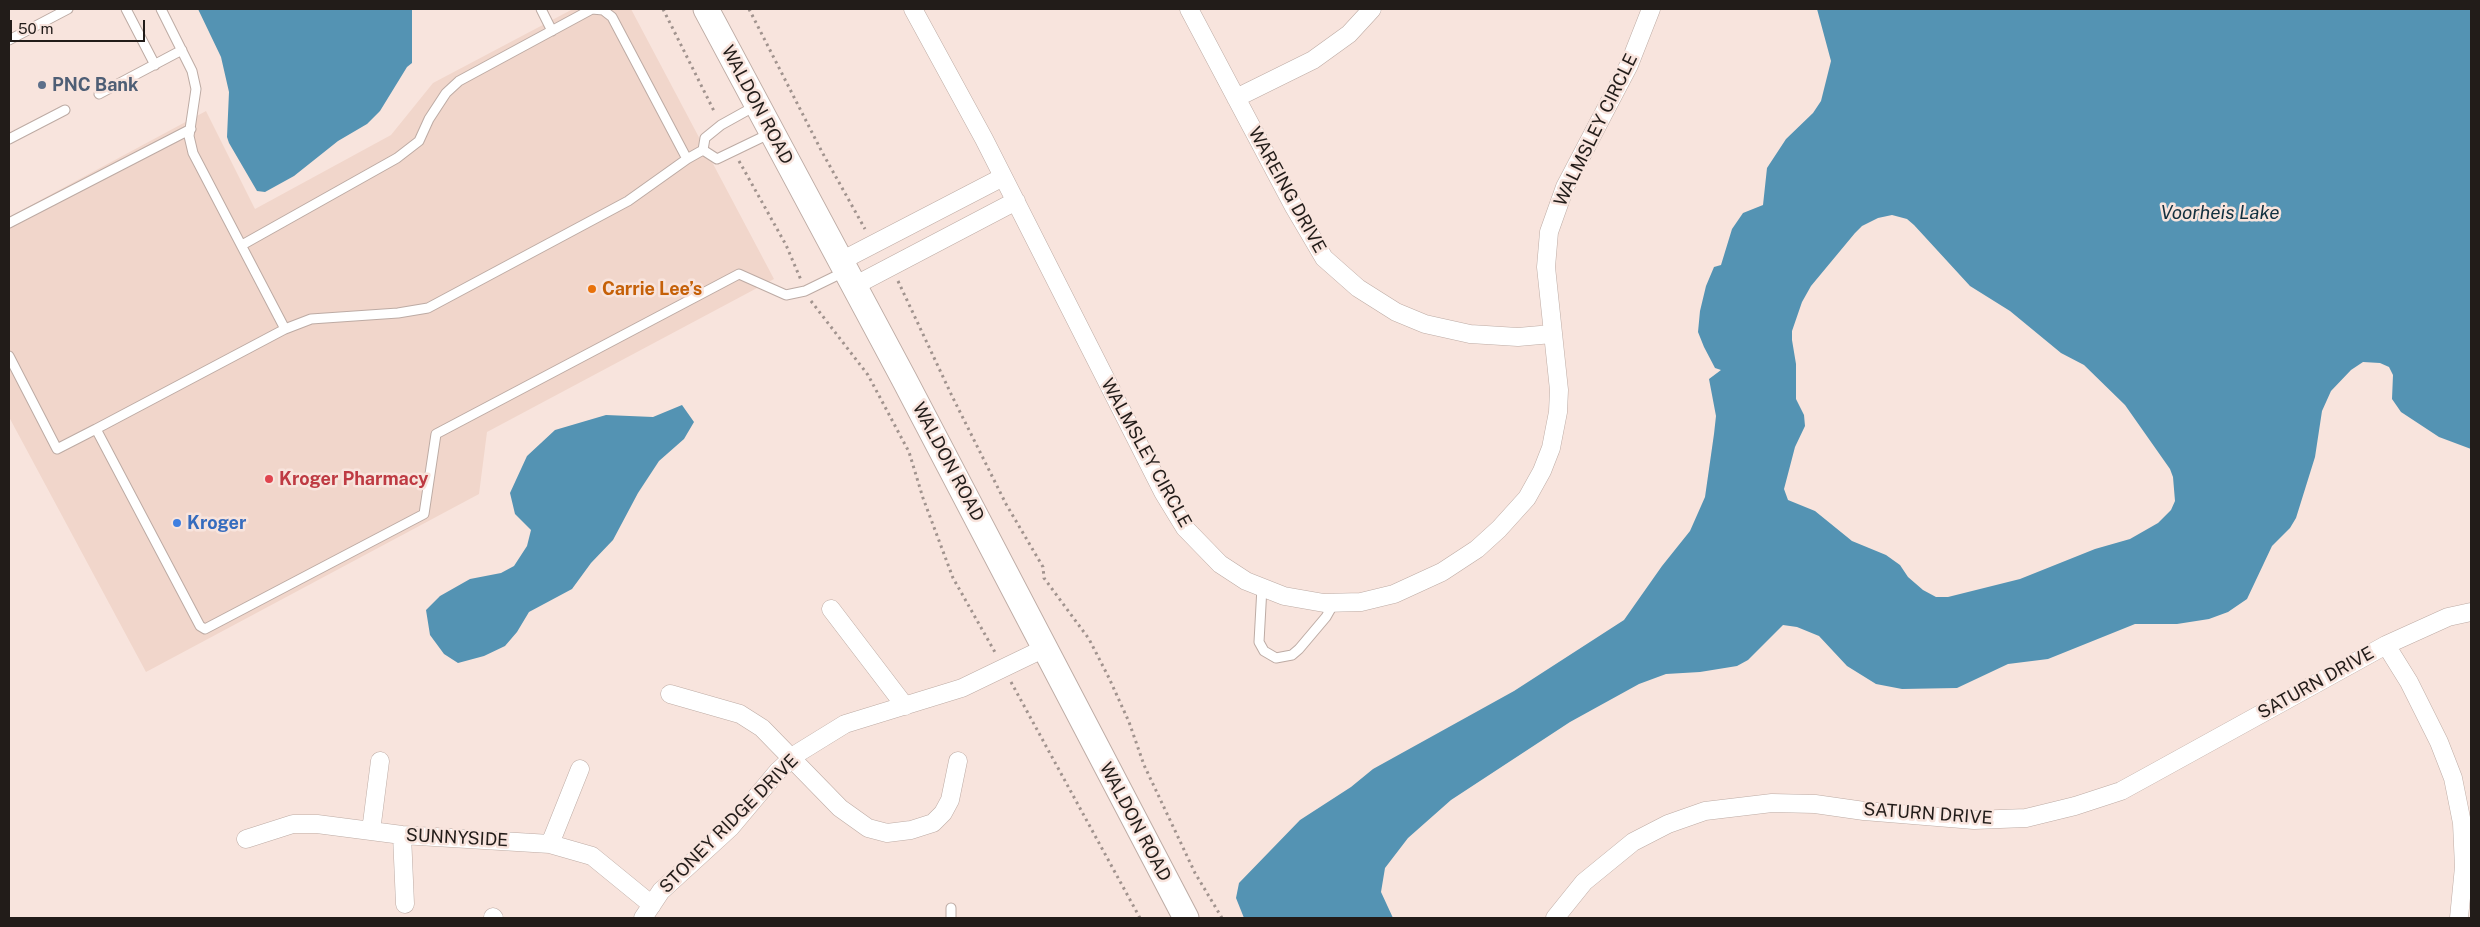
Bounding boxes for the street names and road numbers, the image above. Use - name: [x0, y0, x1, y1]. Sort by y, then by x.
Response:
- street label: WALDON ROAD: [717, 42, 797, 168]
- street label: WALMSLEY CIRCLE: [1550, 50, 1642, 210]
- street label: WAREING DRIVE: [1243, 123, 1331, 257]
- street label: WALMSLEY CIRCLE: [1096, 375, 1196, 531]
- street label: WALDON ROAD: [908, 399, 988, 525]
- street label: SATURN DRIVE: [2254, 642, 2378, 724]
- street label: STONEY RIDGE DRIVE: [655, 750, 803, 898]
- street label: WALDON ROAD: [1095, 759, 1175, 885]
- street label: SATURN DRIVE: [1863, 799, 1993, 829]
- street label: SUNNYSIDE: [405, 825, 509, 851]

